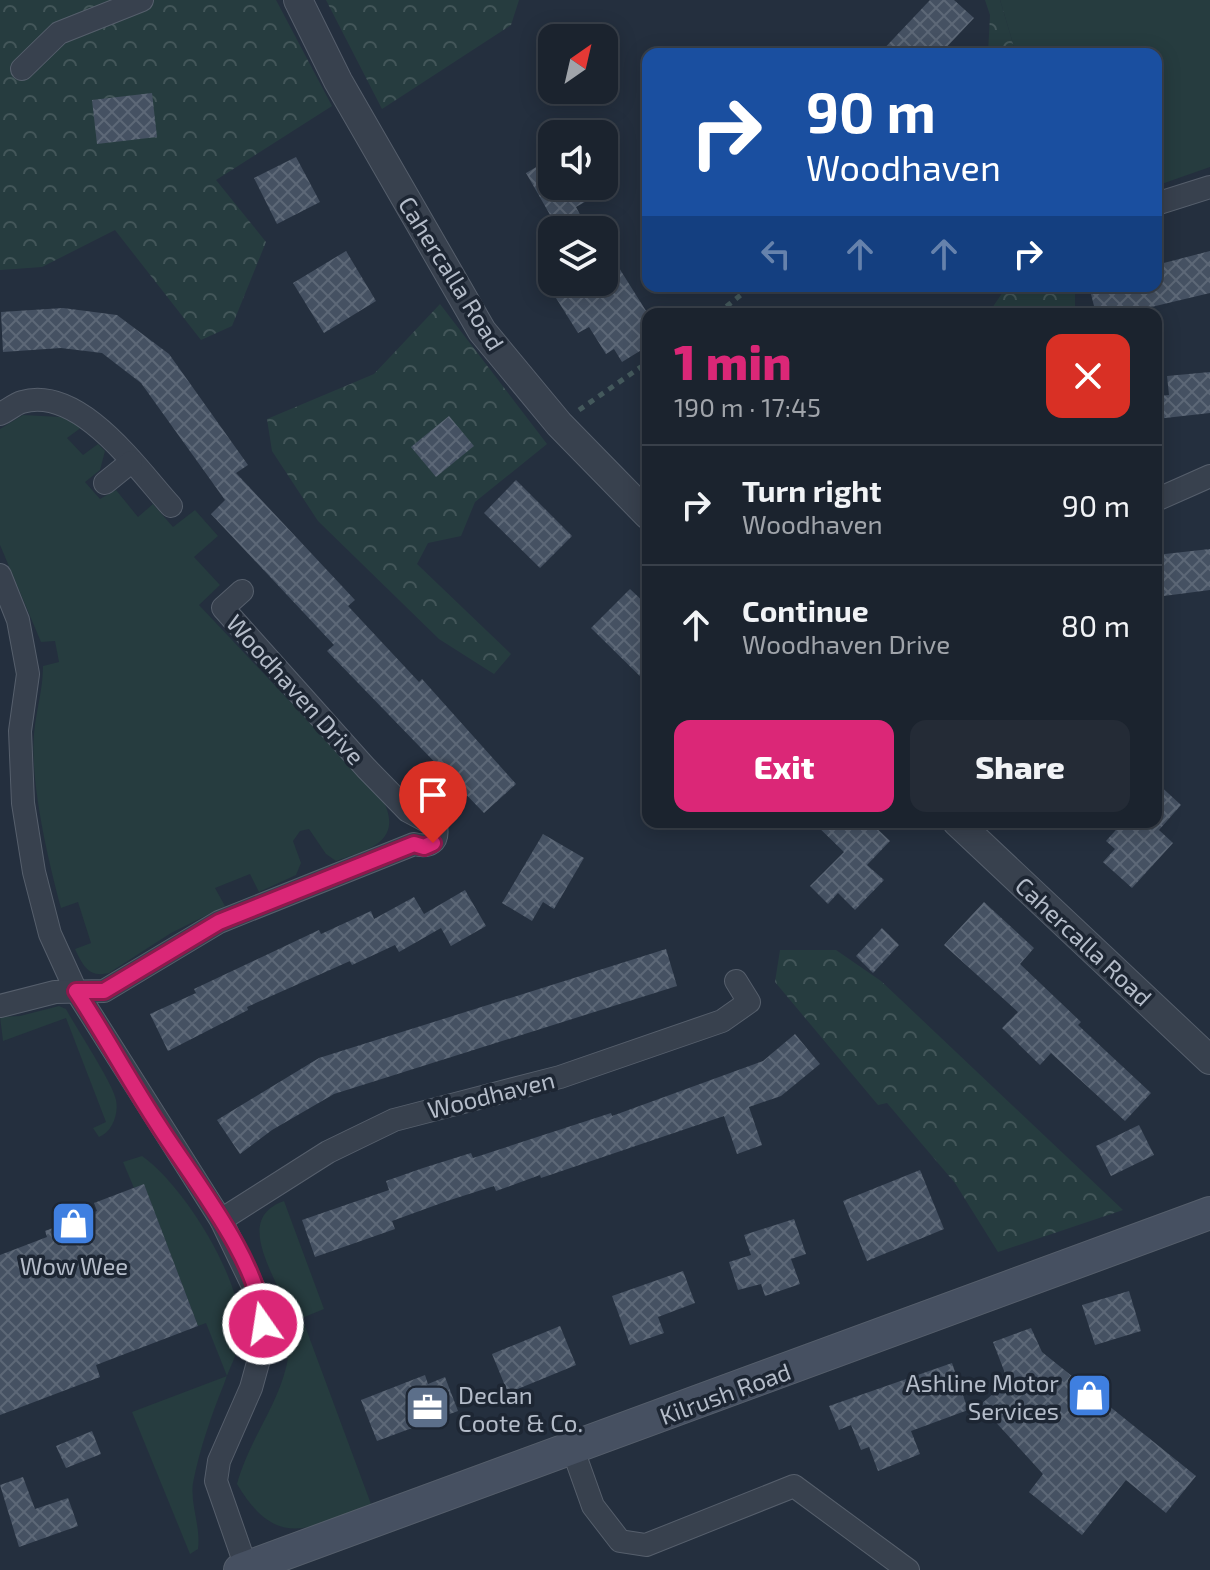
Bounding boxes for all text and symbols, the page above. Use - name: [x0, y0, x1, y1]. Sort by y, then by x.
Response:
- north arrow: [538, 24, 618, 104]
- map controls: [538, 24, 618, 296]
- text: 90 m: [806, 77, 936, 144]
- icon: right: [674, 80, 778, 184]
- button: sound: [538, 120, 618, 200]
- text: Woodhaven: [806, 145, 1001, 188]
- street label: Cahercalla Road: [393, 191, 511, 355]
- button: layers: [538, 216, 618, 296]
- icon: left: [754, 232, 798, 276]
- icon: ahead: [838, 232, 882, 276]
- icon: ahead: [922, 232, 966, 276]
- icon: right: [1006, 232, 1050, 276]
- text: 1 min: [674, 332, 792, 390]
- button: close: [1046, 334, 1130, 418]
- text: 190 m · 17:45: [674, 391, 821, 422]
- text: Turn right: [742, 472, 882, 508]
- icon: right: [674, 483, 718, 527]
- text: 90 m: [1062, 487, 1130, 523]
- text: Woodhaven: [742, 508, 883, 539]
- text: Continue: [742, 592, 869, 628]
- icon: ahead: [674, 603, 718, 647]
- text: 80 m: [1061, 607, 1130, 643]
- street label: Woodhaven Drive: [221, 608, 371, 770]
- text: Woodhaven Drive: [742, 628, 950, 659]
- button: Exit: [674, 720, 894, 812]
- button: Share: [910, 720, 1130, 812]
- pin: [399, 761, 467, 843]
- icon: arrive: [411, 773, 455, 817]
- street label: Cahercalla Road: [1010, 870, 1158, 1012]
- street label: Woodhaven: [424, 1064, 558, 1124]
- shop icon: Wow Wee: [50, 1199, 98, 1247]
- place label: Wow Wee: [20, 1251, 128, 1280]
- position arrow: [221, 1282, 305, 1366]
- street label: Kilrush Road: [656, 1356, 794, 1430]
- place label: Ashline Motor Services: [906, 1368, 1059, 1425]
- shop icon: Ashline Motor Services: [1066, 1372, 1114, 1420]
- place label: Declan Coote & Co.: [458, 1380, 583, 1437]
- office icon: Declan Coote & Co.: [403, 1384, 451, 1432]

